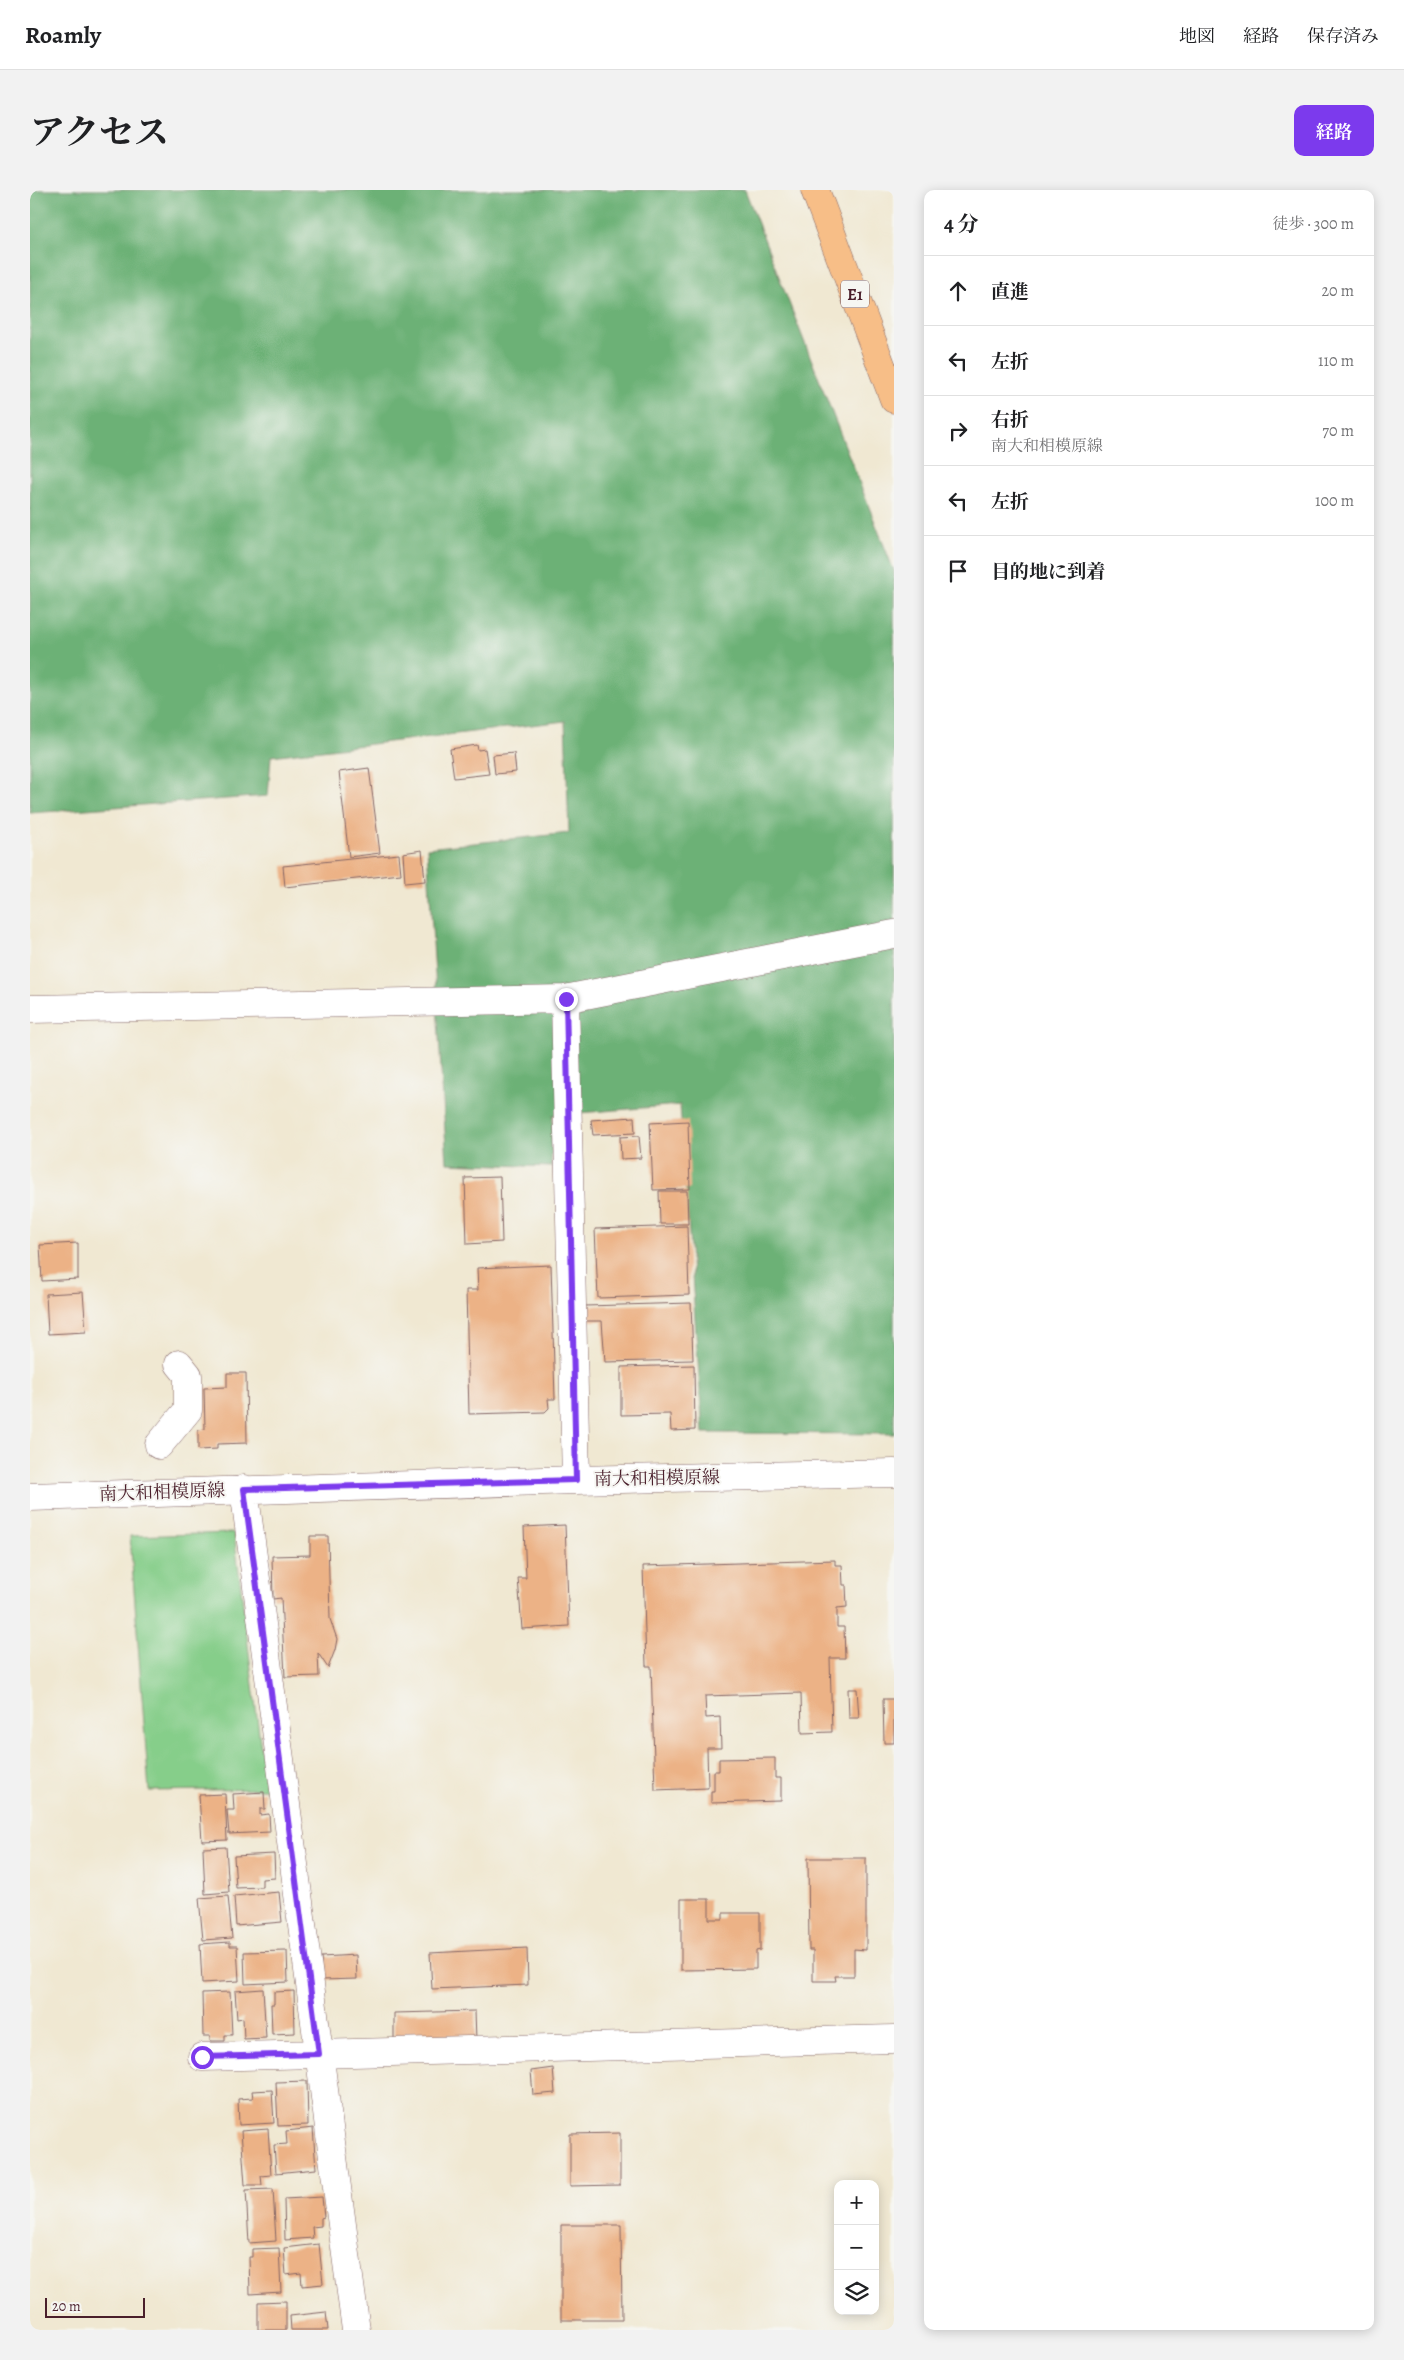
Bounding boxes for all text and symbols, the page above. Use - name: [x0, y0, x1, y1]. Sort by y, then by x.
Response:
- text: Roamly: [25, 19, 101, 51]
- text: 地図: [1179, 24, 1215, 48]
- text: 経路: [1243, 24, 1279, 48]
- text: 保存済み: [1307, 24, 1379, 48]
- button: 経路: [1294, 105, 1374, 156]
- text: アクセス: [30, 108, 169, 156]
- text: 4 分: [944, 210, 979, 238]
- text: 徒歩 · 300 m: [1272, 213, 1354, 235]
- icon: ahead: [944, 277, 972, 305]
- text: 直進: [991, 279, 1029, 305]
- road number: E1: [841, 280, 869, 308]
- text: 20 m: [1321, 280, 1354, 302]
- icon: left: [944, 347, 972, 375]
- text: 左折: [991, 349, 1029, 375]
- text: 110 m: [1318, 350, 1354, 372]
- text: 右折: [991, 407, 1029, 433]
- icon: right: [944, 417, 972, 445]
- text: 70 m: [1322, 420, 1354, 442]
- text: 南大和相模原線: [991, 435, 1103, 457]
- icon: left: [944, 487, 972, 515]
- text: 左折: [991, 489, 1029, 515]
- text: 100 m: [1315, 490, 1354, 512]
- icon: arrive: [944, 557, 972, 585]
- text: 目的地に到着: [991, 559, 1105, 585]
- route end: [555, 988, 578, 1011]
- street label: 南大和相模原線: [594, 1465, 720, 1491]
- street label: 南大和相模原線: [99, 1478, 225, 1506]
- route start: [191, 2046, 214, 2069]
- map controls: [834, 2180, 879, 2315]
- button: +: [834, 2180, 879, 2225]
- button: −: [834, 2225, 879, 2270]
- button: layers: [834, 2270, 879, 2315]
- scale bar: [45, 2295, 145, 2318]
- text: 20 m: [52, 2297, 81, 2316]

